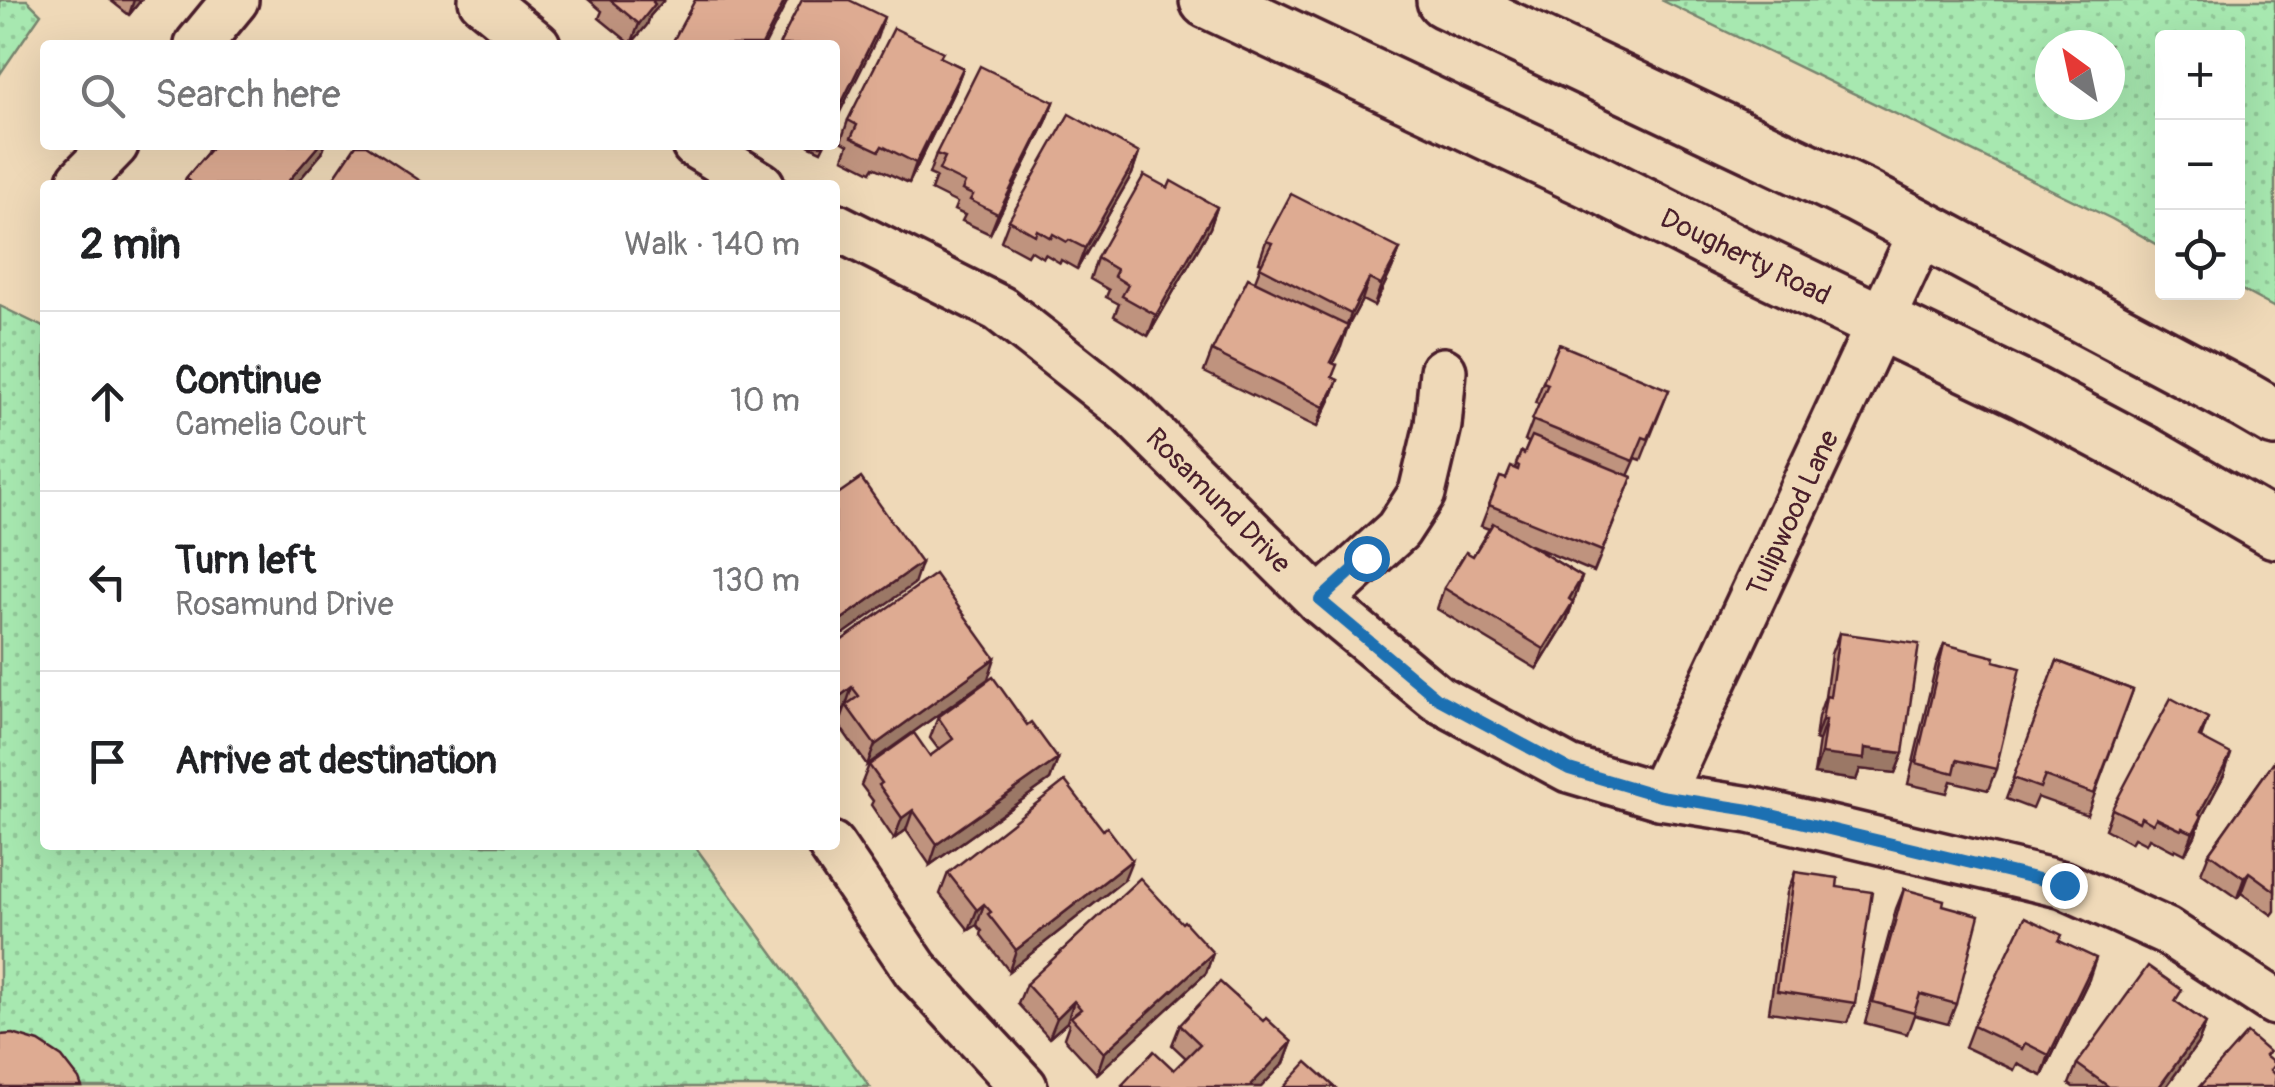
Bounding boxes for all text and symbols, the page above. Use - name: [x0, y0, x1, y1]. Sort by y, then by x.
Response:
- north arrow: [2035, 30, 2125, 120]
- map controls: [2155, 30, 2245, 300]
- button: +: [2155, 30, 2245, 120]
- search box: [40, 40, 840, 150]
- icon: search: [75, 68, 130, 123]
- text: Search here: [155, 71, 341, 119]
- button: −: [2155, 120, 2245, 210]
- street label: Dougherty Road: [1654, 201, 1836, 314]
- button: locate: [2155, 210, 2245, 300]
- text: 2 min: [80, 219, 181, 271]
- text: Walk · 140 m: [624, 225, 800, 265]
- text: Continue: [175, 357, 321, 405]
- icon: ahead: [80, 374, 135, 429]
- text: 10 m: [730, 381, 800, 421]
- text: Camelia Court: [175, 405, 366, 445]
- street label: Rosamund Drive: [1138, 421, 1298, 581]
- street label: Tulipwood Lane: [1739, 424, 1847, 603]
- route start: [1344, 536, 1390, 582]
- text: Turn left: [175, 537, 316, 585]
- icon: left: [80, 554, 135, 609]
- text: 130 m: [712, 561, 800, 601]
- text: Rosamund Drive: [175, 585, 393, 625]
- icon: arrive: [80, 734, 135, 789]
- text: Arrive at destination: [175, 737, 497, 785]
- route end: [2042, 863, 2088, 909]

